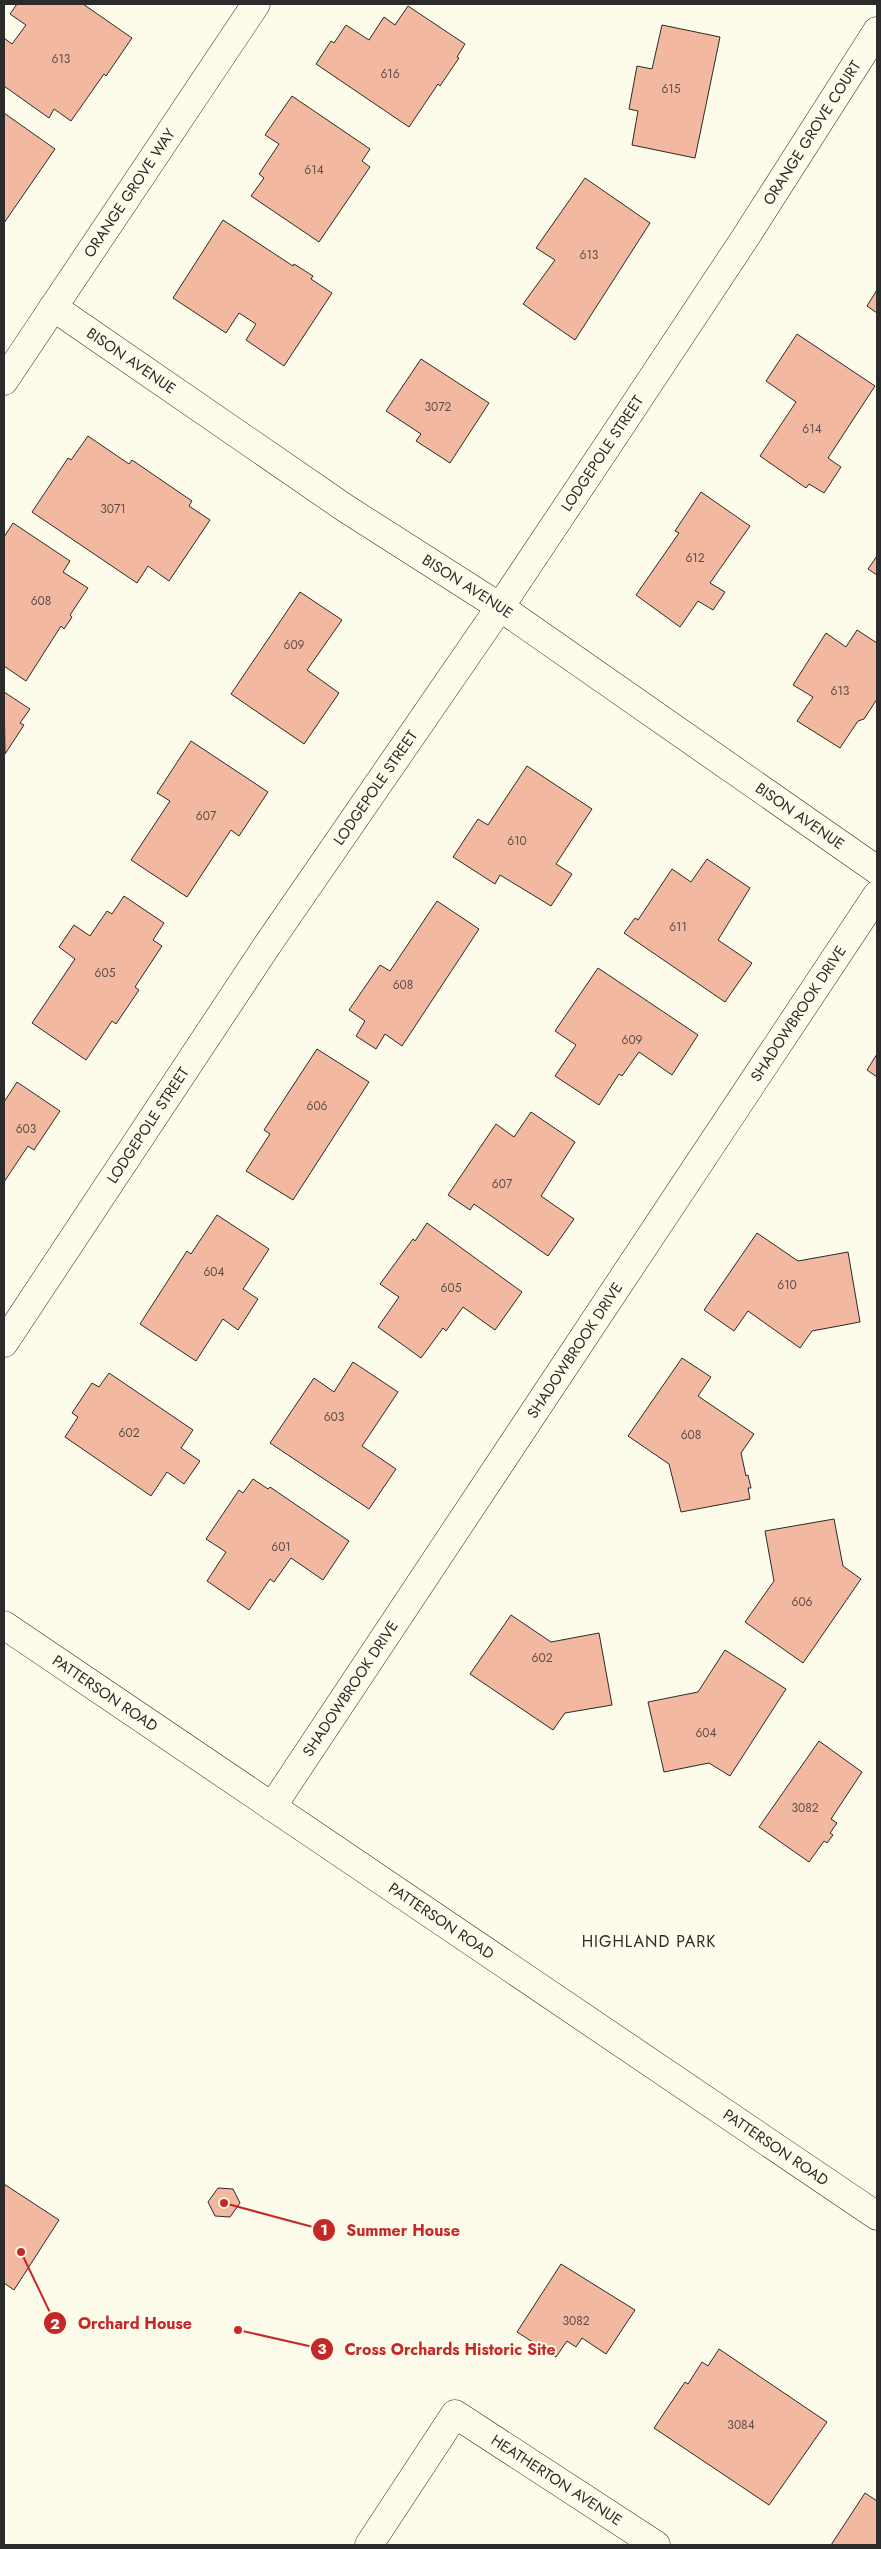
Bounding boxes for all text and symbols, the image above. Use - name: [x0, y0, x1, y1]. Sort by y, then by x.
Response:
- house number: 613: [52, 50, 71, 68]
- street label: ORANGE GROVE COURT: [758, 57, 866, 209]
- house number: 616: [380, 65, 400, 83]
- house number: 615: [661, 80, 681, 98]
- street label: ORANGE GROVE WAY: [78, 124, 181, 262]
- house number: 614: [304, 161, 324, 179]
- house number: 613: [580, 246, 599, 264]
- street label: BISON AVENUE: [82, 322, 180, 399]
- street label: LODGEPOLE STREET: [556, 391, 649, 516]
- house number: 3072: [425, 398, 452, 416]
- house number: 614: [802, 420, 822, 438]
- house number: 3071: [100, 500, 126, 518]
- street label: BISON AVENUE: [418, 549, 518, 624]
- house number: 612: [685, 549, 705, 567]
- house number: 608: [31, 592, 51, 610]
- house number: 609: [283, 636, 305, 654]
- house number: 613: [831, 682, 850, 700]
- street label: LODGEPOLE STREET: [328, 726, 423, 850]
- street label: BISON AVENUE: [751, 777, 849, 855]
- house number: 607: [196, 807, 217, 825]
- house number: 610: [507, 832, 527, 850]
- house number: 611: [669, 918, 687, 936]
- street label: SHADOWBROOK DRIVE: [745, 941, 851, 1086]
- house number: 605: [95, 964, 116, 982]
- house number: 608: [393, 976, 413, 994]
- house number: 609: [621, 1031, 643, 1049]
- street label: LODGEPOLE STREET: [102, 1063, 194, 1188]
- house number: 606: [306, 1097, 328, 1115]
- house number: 603: [16, 1120, 37, 1138]
- house number: 607: [492, 1175, 513, 1193]
- house number: 604: [203, 1263, 225, 1281]
- house number: 610: [777, 1276, 797, 1294]
- street label: SHADOWBROOK DRIVE: [522, 1278, 628, 1423]
- house number: 605: [441, 1279, 462, 1297]
- house number: 603: [324, 1408, 345, 1426]
- house number: 602: [119, 1424, 140, 1442]
- house number: 608: [681, 1426, 701, 1444]
- house number: 601: [271, 1538, 291, 1556]
- house number: 606: [791, 1593, 813, 1611]
- street label: SHADOWBROOK DRIVE: [297, 1616, 404, 1761]
- house number: 602: [532, 1649, 553, 1667]
- street label: PATTERSON ROAD: [48, 1650, 162, 1737]
- house number: 604: [695, 1724, 717, 1742]
- house number: 3082: [791, 1799, 819, 1817]
- street label: PATTERSON ROAD: [384, 1877, 498, 1965]
- district label: HIGHLAND PARK: [582, 1930, 716, 1953]
- street label: PATTERSON ROAD: [719, 2104, 833, 2191]
- callout: Summer House: [312, 2215, 470, 2246]
- text: 1: [320, 2219, 328, 2241]
- text: Summer House: [346, 2219, 460, 2242]
- callout: Orchard House: [43, 2308, 202, 2339]
- text: Orchard House: [78, 2312, 192, 2335]
- house number: 3082: [562, 2312, 590, 2330]
- text: 2: [50, 2313, 60, 2335]
- callout: Cross Orchards Historic Site: [309, 2333, 566, 2364]
- text: 3: [317, 2338, 327, 2360]
- text: Cross Orchards Historic Site: [344, 2338, 556, 2361]
- house number: 3084: [727, 2416, 755, 2434]
- street label: HEATHERTON AVENUE: [487, 2429, 626, 2531]

